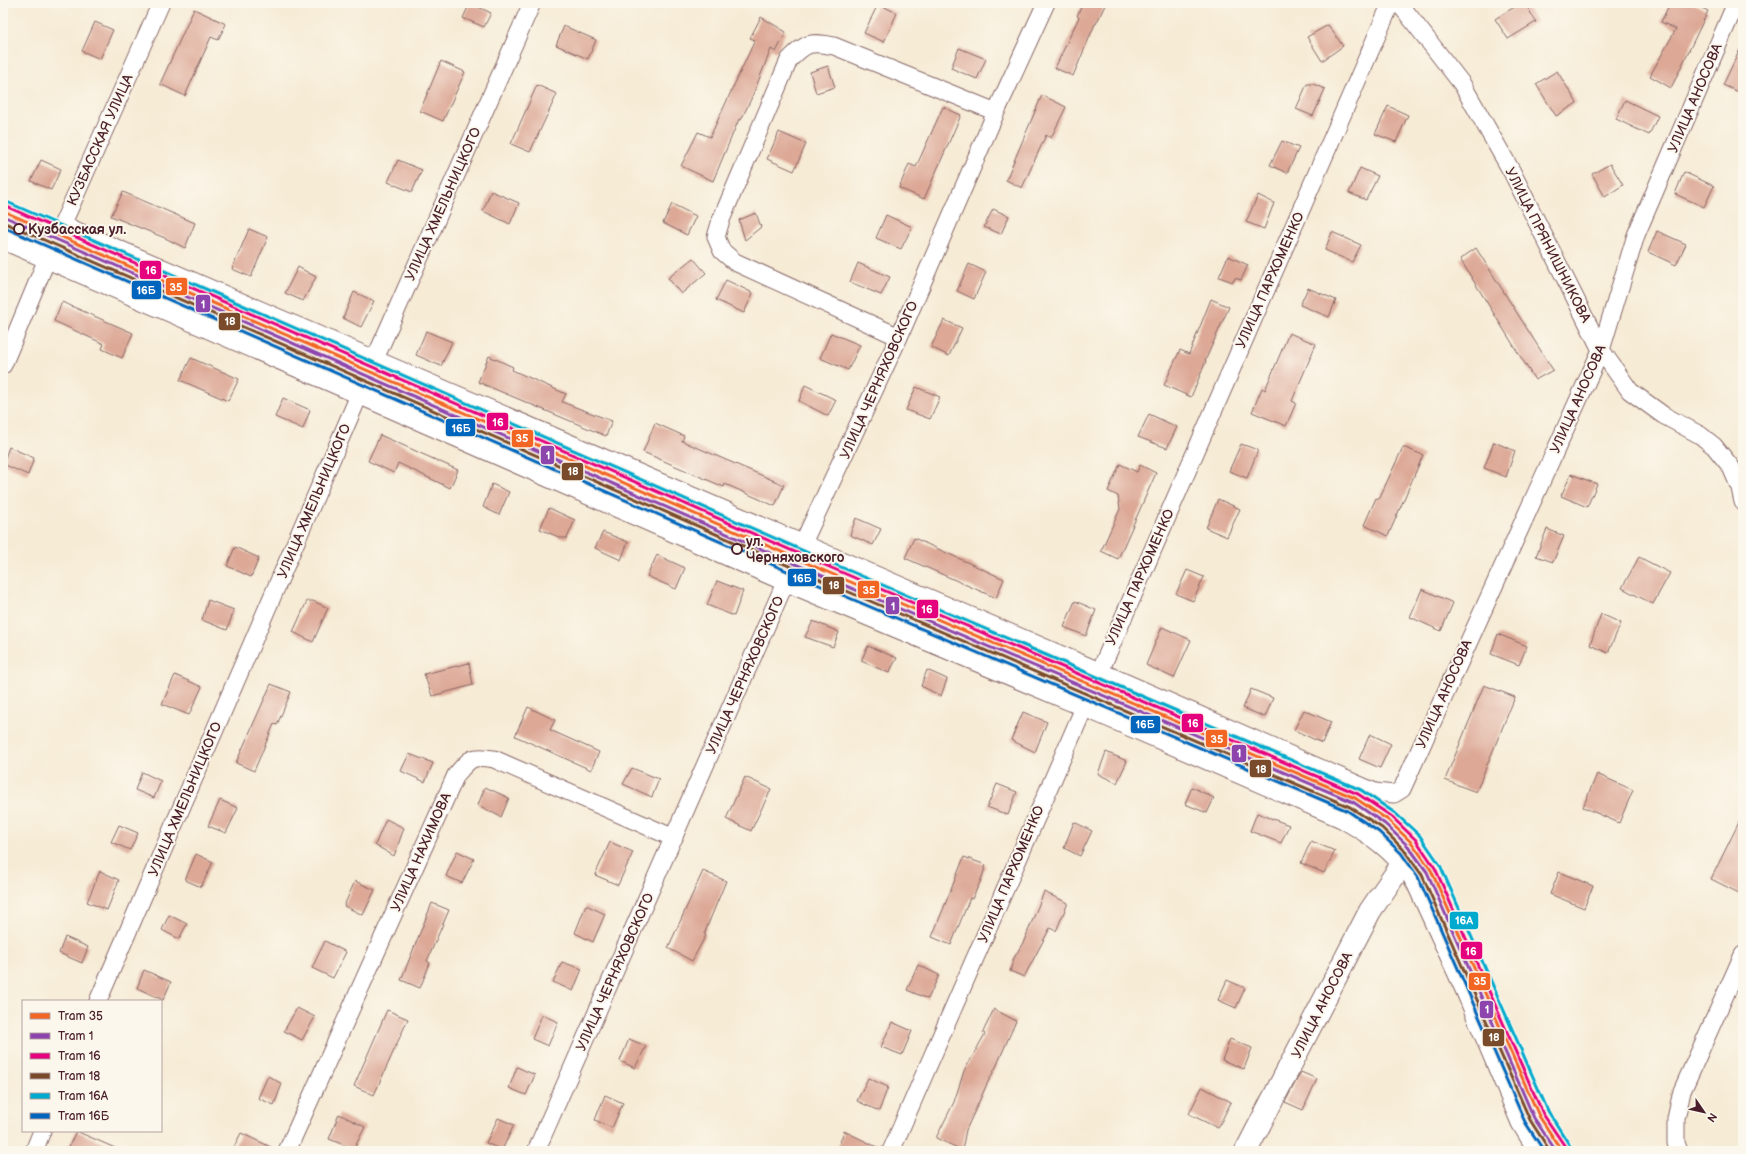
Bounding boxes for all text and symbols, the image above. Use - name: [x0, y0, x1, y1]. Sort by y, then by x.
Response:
- street label: УЛИЦА АНОСОВА: [1664, 40, 1726, 155]
- street label: КУЗБАССКАЯ УЛИЦА: [63, 71, 137, 208]
- street label: УЛИЦА ХМЕЛЬНИЦКОГО: [401, 125, 485, 283]
- street label: УЛИЦА ПРЯНИШНИКОВА: [1501, 165, 1595, 326]
- street label: УЛИЦА ПАРХОМЕНКО: [1232, 209, 1308, 351]
- place label: Кузбасская ул.: [28, 221, 126, 238]
- marker: Кузбасская ул.: [13, 223, 25, 235]
- line badge: 16: [139, 260, 162, 280]
- text: 16: [145, 264, 157, 277]
- line badge: 35: [165, 277, 188, 296]
- line badge: 16Б: [131, 280, 162, 300]
- text: 35: [170, 281, 183, 294]
- text: 16Б: [136, 284, 156, 297]
- line badge: 1: [195, 294, 211, 313]
- text: 1: [201, 298, 205, 311]
- street label: УЛИЦА ЧЕРНЯХОВСКОГО: [836, 298, 922, 462]
- line badge: 18: [218, 312, 241, 331]
- text: 18: [224, 315, 236, 328]
- street label: УЛИЦА АНОСОВА: [1546, 342, 1610, 456]
- line badge: 16: [486, 412, 509, 431]
- text: 16: [492, 416, 504, 429]
- line badge: 16Б: [445, 418, 476, 437]
- street label: УЛИЦА ХМЕЛЬНИЦКОГО: [274, 421, 354, 581]
- text: 16Б: [451, 422, 471, 435]
- line badge: 35: [511, 429, 534, 448]
- text: 35: [516, 432, 529, 445]
- line badge: 1: [540, 445, 555, 465]
- text: 1: [546, 449, 550, 462]
- line badge: 18: [561, 462, 584, 481]
- text: 18: [567, 465, 579, 478]
- street label: УЛИЦА ПАРХОМЕНКО: [1102, 506, 1178, 648]
- place label: ул. Черняховского: [746, 533, 845, 566]
- marker: ул. Черняховского: [731, 543, 743, 555]
- line badge: 16Б: [787, 568, 817, 587]
- text: 16Б: [792, 572, 812, 585]
- line badge: 18: [822, 576, 845, 595]
- text: 18: [828, 579, 840, 592]
- line badge: 35: [857, 580, 880, 599]
- text: 35: [863, 584, 876, 597]
- street label: УЛИЦА ЧЕРНЯХОВСКОГО: [702, 593, 788, 757]
- line badge: 1: [885, 596, 900, 615]
- line badge: 16: [916, 599, 939, 619]
- text: 1: [891, 600, 895, 613]
- text: 16: [921, 603, 933, 616]
- street label: УЛИЦА АНОСОВА: [1412, 637, 1476, 751]
- line badge: 16: [1181, 713, 1204, 733]
- line badge: 16Б: [1130, 715, 1161, 734]
- text: 16: [1187, 717, 1199, 730]
- text: 16Б: [1135, 718, 1155, 731]
- street label: УЛИЦА ХМЕЛЬНИЦКОГО: [145, 719, 225, 879]
- line badge: 35: [1205, 729, 1228, 748]
- text: 35: [1211, 733, 1224, 746]
- line badge: 1: [1231, 744, 1247, 763]
- text: 1: [1237, 747, 1241, 760]
- line badge: 18: [1249, 759, 1272, 778]
- text: 18: [1255, 763, 1267, 776]
- street label: УЛИЦА НАХИМОВА: [387, 790, 455, 914]
- street label: УЛИЦА ПАРХОМЕНКО: [974, 803, 1048, 945]
- street label: УЛИЦА ЧЕРНЯХОВСКОГО: [572, 890, 658, 1054]
- line badge: 16А: [1449, 911, 1479, 930]
- text: 16А: [1455, 914, 1473, 927]
- line badge: 16: [1460, 941, 1483, 960]
- text: 16: [1465, 945, 1477, 958]
- street label: УЛИЦА АНОСОВА: [1288, 948, 1356, 1061]
- line badge: 35: [1468, 972, 1491, 991]
- text: 35: [1474, 975, 1487, 988]
- legend: [22, 1000, 162, 1132]
- line badge: 1: [1479, 1000, 1494, 1019]
- text: 1: [1485, 1003, 1489, 1016]
- text: Tram 35: [58, 1009, 103, 1024]
- line badge: 18: [1482, 1028, 1505, 1047]
- text: Tram 1: [58, 1029, 93, 1044]
- text: 18: [1488, 1031, 1500, 1044]
- text: Tram 16: [58, 1049, 101, 1064]
- text: Tram 18: [58, 1069, 100, 1084]
- text: Tram 16А: [58, 1089, 109, 1104]
- north arrow: [1684, 1092, 1724, 1132]
- text: Tram 16Б: [58, 1109, 110, 1124]
- text: N: [1704, 1110, 1720, 1124]

